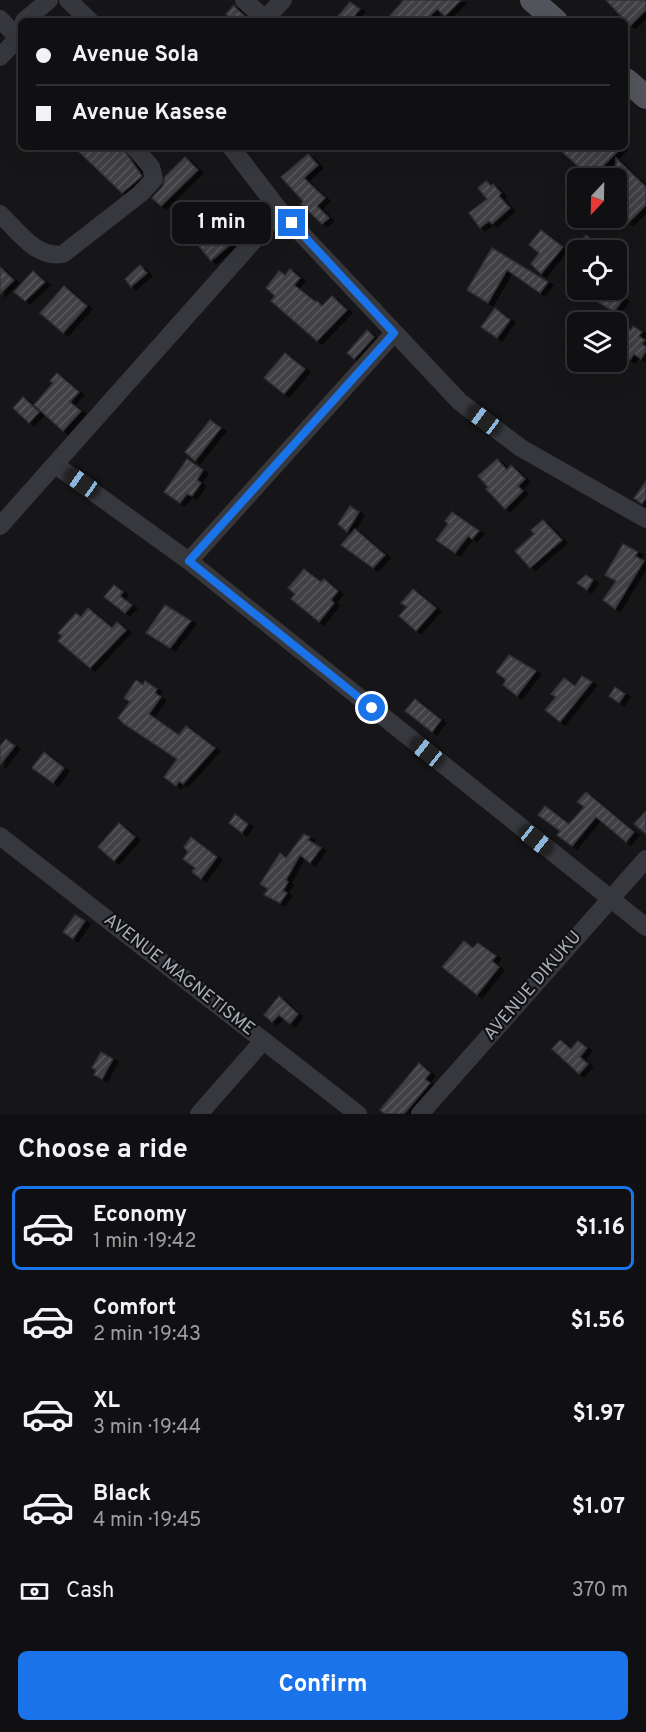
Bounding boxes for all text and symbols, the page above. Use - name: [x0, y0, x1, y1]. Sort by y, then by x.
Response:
- text: Avenue Sola: [72, 42, 199, 69]
- text: Avenue Kasese: [72, 100, 227, 127]
- north arrow: [567, 168, 627, 228]
- map controls: [567, 168, 627, 372]
- callout: 1 min: [172, 202, 271, 244]
- route end: [278, 209, 305, 236]
- text: 1 min: [197, 210, 246, 236]
- button: locate: [567, 240, 627, 300]
- button: layers: [567, 312, 627, 372]
- car: [464, 402, 504, 438]
- car: [62, 465, 102, 501]
- route start: [358, 694, 385, 721]
- car: [407, 734, 447, 770]
- car: [516, 822, 556, 858]
- street label: AVENUE MAGNETISME: [99, 909, 259, 1041]
- street label: AVENUE DIKUKU: [479, 926, 587, 1046]
- text: Choose a ride: [18, 1133, 188, 1167]
- icon: car: [21, 1201, 75, 1255]
- text: Economy: [93, 1202, 187, 1229]
- text: $1.16: [575, 1215, 625, 1242]
- text: 1 min · 19:42: [93, 1229, 196, 1255]
- icon: car: [21, 1294, 75, 1348]
- text: Comfort: [93, 1295, 176, 1322]
- text: $1.56: [571, 1308, 625, 1335]
- text: 2 min · 19:43: [93, 1322, 201, 1348]
- icon: car: [21, 1387, 75, 1441]
- text: XL: [93, 1388, 120, 1415]
- text: $1.97: [573, 1401, 625, 1428]
- text: 3 min · 19:44: [93, 1415, 201, 1441]
- icon: car: [21, 1480, 75, 1534]
- text: Black: [93, 1481, 151, 1508]
- text: $1.07: [572, 1494, 625, 1521]
- text: 4 min · 19:45: [93, 1508, 202, 1534]
- icon: cash: [18, 1575, 51, 1608]
- text: Cash: [66, 1578, 115, 1605]
- text: 370 m: [572, 1578, 628, 1604]
- button: Confirm: [18, 1651, 628, 1720]

